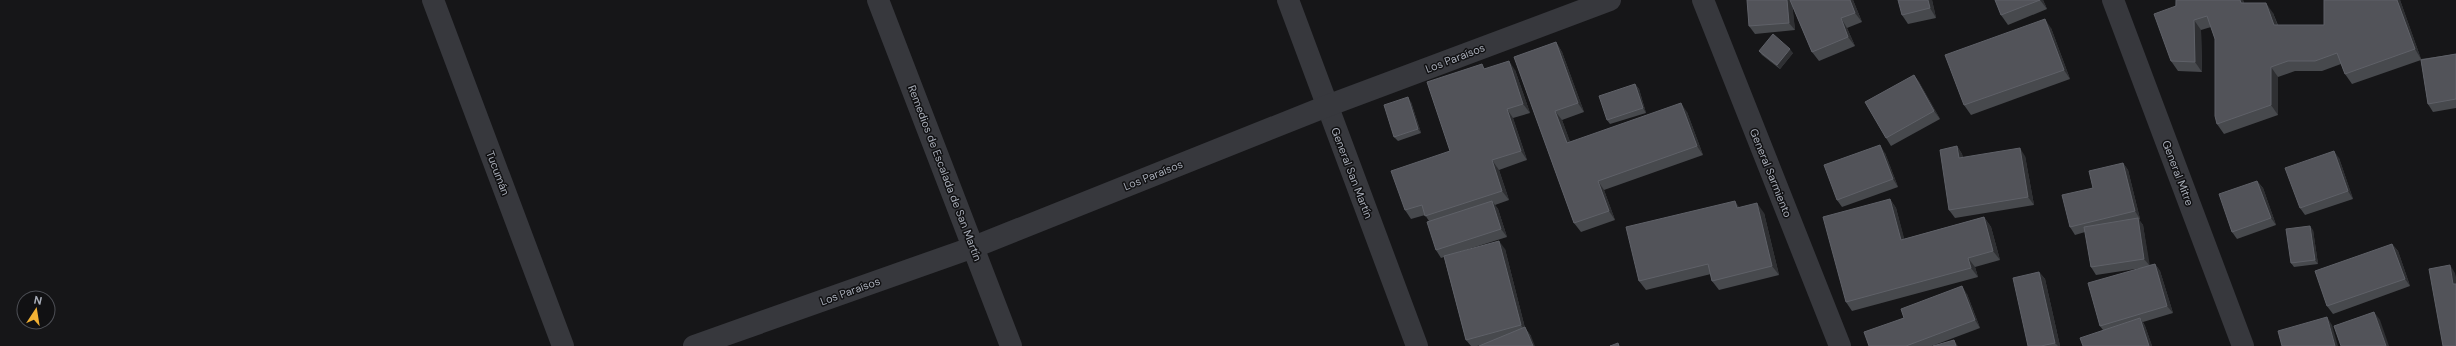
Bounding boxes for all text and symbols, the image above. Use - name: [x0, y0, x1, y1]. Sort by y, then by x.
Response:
- street label: Los Paraísos: [1423, 40, 1487, 76]
- street label: Remedios de Escalada de San Martín: [905, 83, 985, 263]
- street label: General San Martín: [1328, 125, 1376, 221]
- street label: General Sarmiento: [1747, 126, 1795, 220]
- street label: General Mitre: [2159, 138, 2197, 208]
- street label: Tucumán: [483, 149, 513, 197]
- street label: Los Paraísos: [1121, 157, 1185, 193]
- street label: Los Paraísos: [818, 274, 882, 308]
- north arrow: [16, 290, 56, 330]
- text: N: [33, 293, 43, 308]

